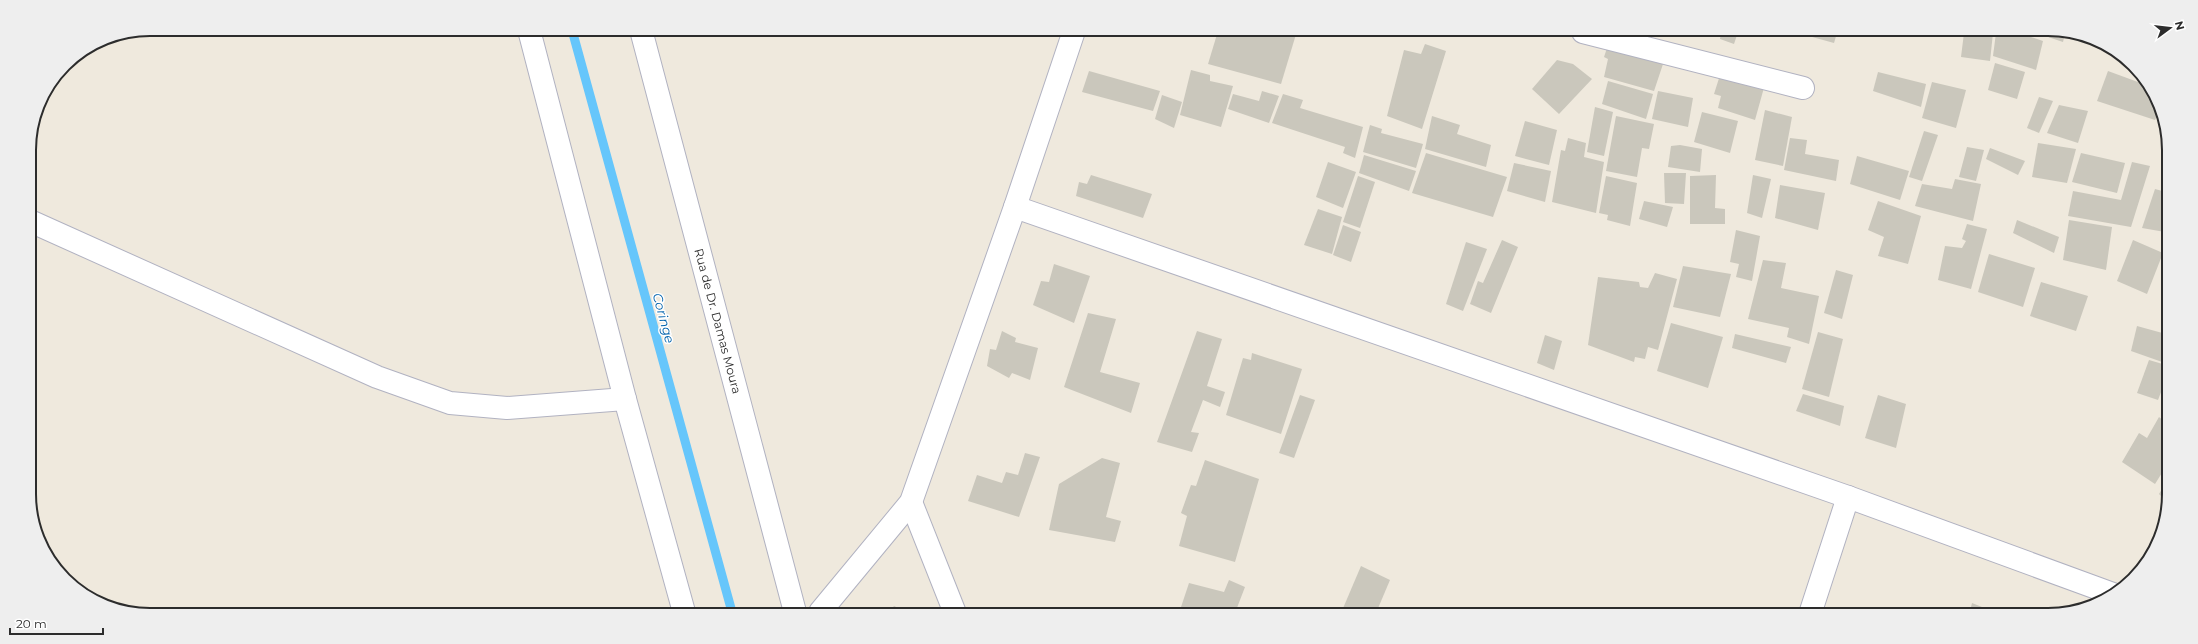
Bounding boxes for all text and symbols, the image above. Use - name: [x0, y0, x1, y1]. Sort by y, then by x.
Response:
- north arrow: [2150, 8, 2190, 48]
- text: N: [2172, 19, 2188, 32]
- street label: Rua de Dr. Damas Moura: [691, 247, 745, 395]
- water label: Coringe: [650, 291, 678, 345]
- scale bar: [10, 610, 103, 636]
- text: 20 m: [16, 616, 47, 631]

